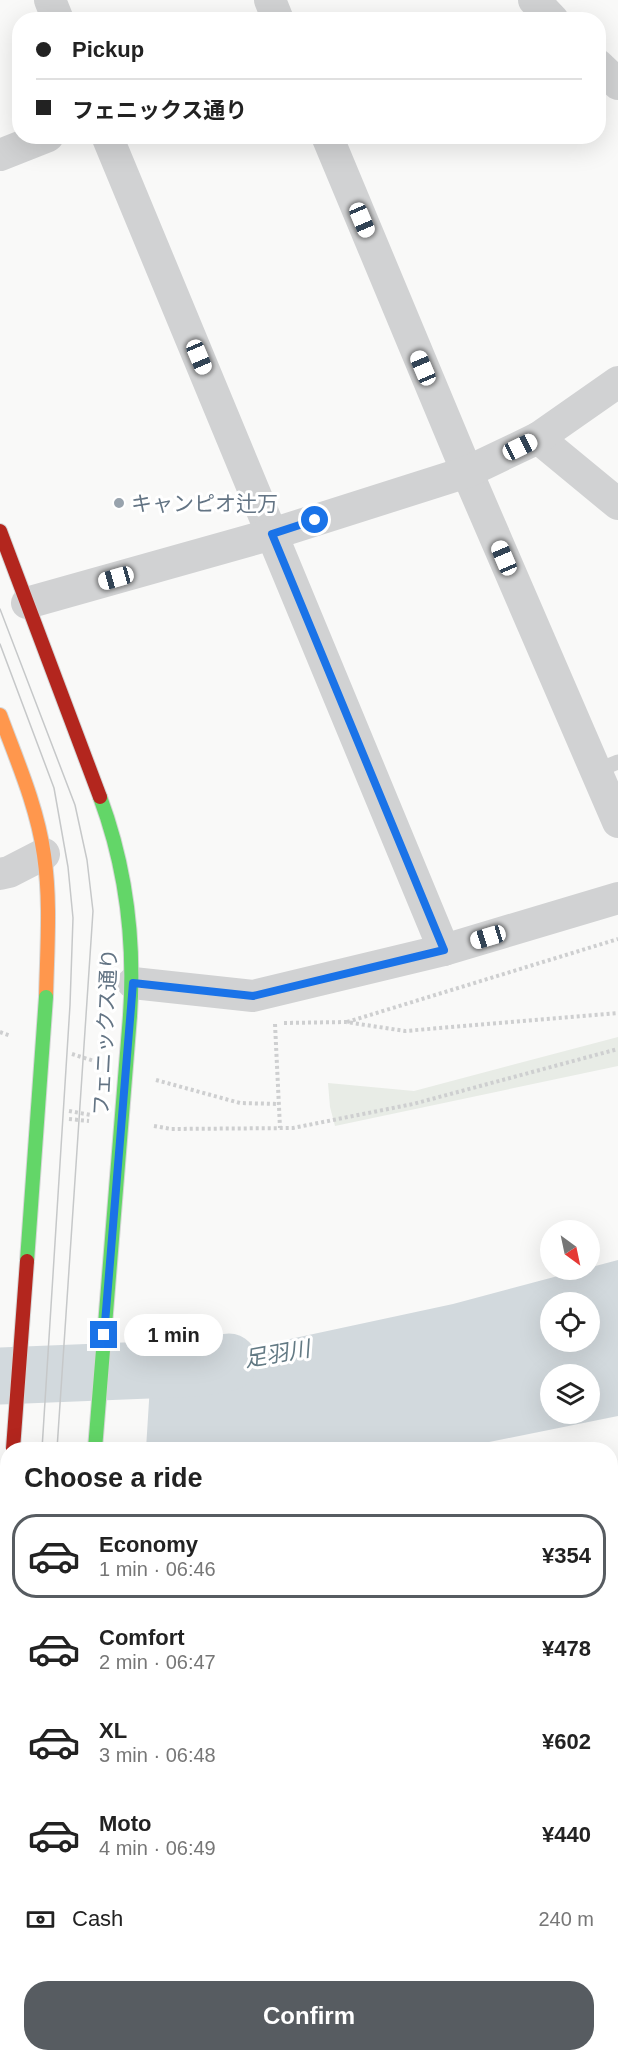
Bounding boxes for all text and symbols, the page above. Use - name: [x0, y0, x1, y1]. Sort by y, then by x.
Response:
- text: Pickup: [72, 37, 144, 62]
- text: フェニックス通り: [72, 98, 247, 123]
- car: [347, 200, 377, 240]
- car: [184, 337, 214, 377]
- car: [408, 348, 438, 388]
- car: [500, 431, 540, 463]
- place label: キャンピオ辻万: [131, 492, 278, 515]
- marker: キャンピオ辻万: [112, 496, 126, 510]
- route start: [301, 506, 328, 533]
- car: [489, 538, 519, 578]
- car: [96, 564, 136, 592]
- car: [468, 923, 508, 951]
- street label: フェニックス通り: [89, 948, 121, 1116]
- north arrow: [540, 1220, 600, 1280]
- map controls: [540, 1220, 600, 1424]
- button: locate: [540, 1292, 600, 1352]
- callout: 1 min: [125, 1314, 224, 1356]
- route end: [90, 1321, 117, 1348]
- text: 1 min: [147, 1324, 200, 1346]
- water label: 足羽川: [242, 1336, 314, 1372]
- button: layers: [540, 1364, 600, 1424]
- text: Choose a ride: [24, 1463, 203, 1493]
- icon: car: [27, 1529, 81, 1583]
- text: Economy: [99, 1532, 198, 1557]
- text: ¥354: [542, 1543, 591, 1568]
- text: 1 min · 06:46: [99, 1558, 216, 1580]
- icon: car: [27, 1622, 81, 1676]
- text: Comfort: [99, 1625, 185, 1650]
- text: ¥478: [542, 1636, 591, 1661]
- text: 2 min · 06:47: [99, 1651, 216, 1673]
- icon: car: [27, 1715, 81, 1769]
- text: XL: [99, 1718, 127, 1743]
- text: ¥602: [542, 1729, 591, 1754]
- text: 3 min · 06:48: [99, 1744, 216, 1766]
- icon: car: [27, 1808, 81, 1862]
- text: Moto: [99, 1811, 152, 1836]
- text: ¥440: [542, 1822, 591, 1847]
- text: 4 min · 06:49: [99, 1837, 216, 1859]
- icon: cash: [24, 1903, 57, 1936]
- text: Cash: [72, 1906, 123, 1931]
- text: 240 m: [538, 1908, 594, 1930]
- button: Confirm: [24, 1981, 594, 2050]

